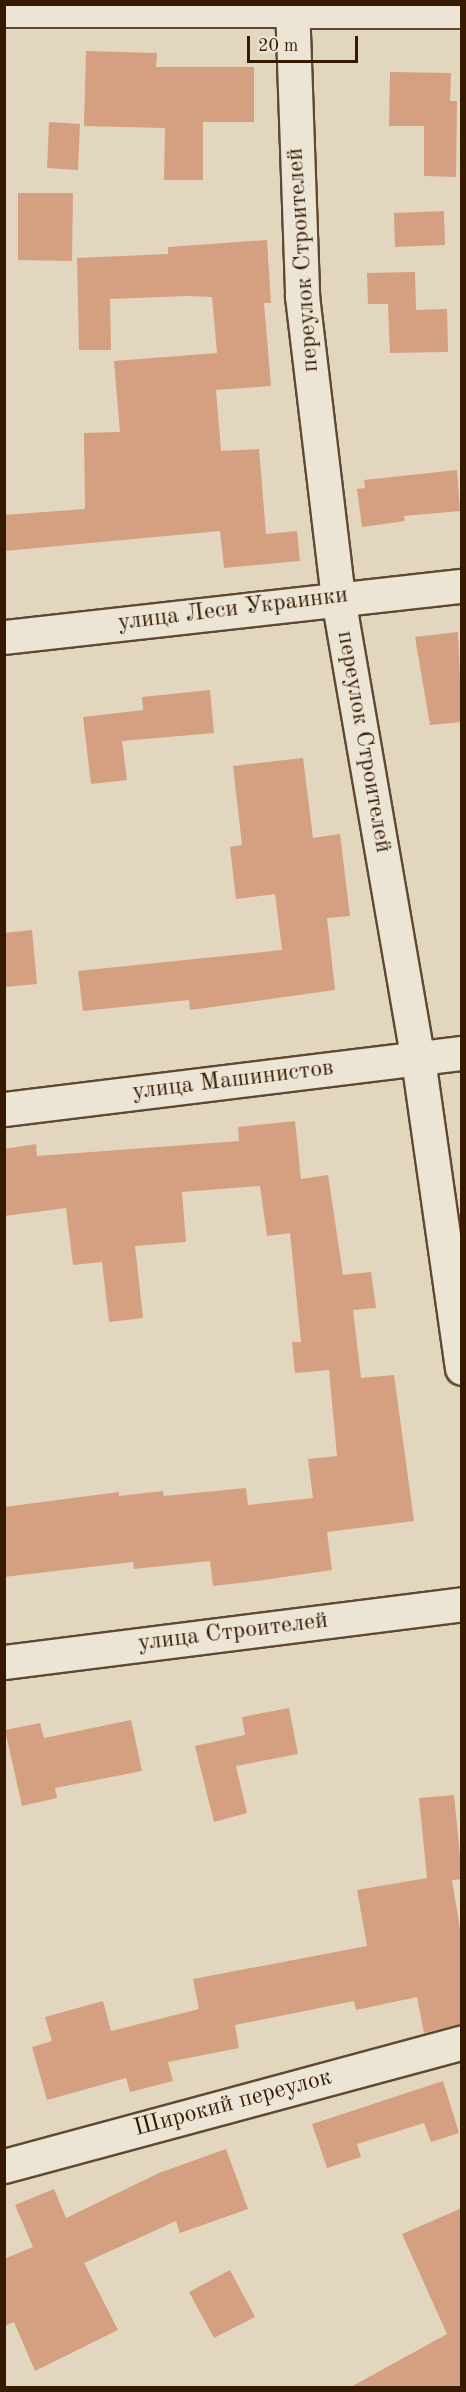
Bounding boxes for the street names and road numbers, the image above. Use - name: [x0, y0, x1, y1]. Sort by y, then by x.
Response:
- street label: переулок Строителей: [282, 147, 326, 373]
- street label: улица Леси Украинки: [116, 582, 350, 638]
- street label: переулок Строителей: [329, 629, 397, 855]
- street label: улица Машинистов: [131, 1054, 335, 1108]
- street label: улица Строителей: [136, 1607, 330, 1659]
- street label: Широкий переулок: [131, 2064, 335, 2144]

